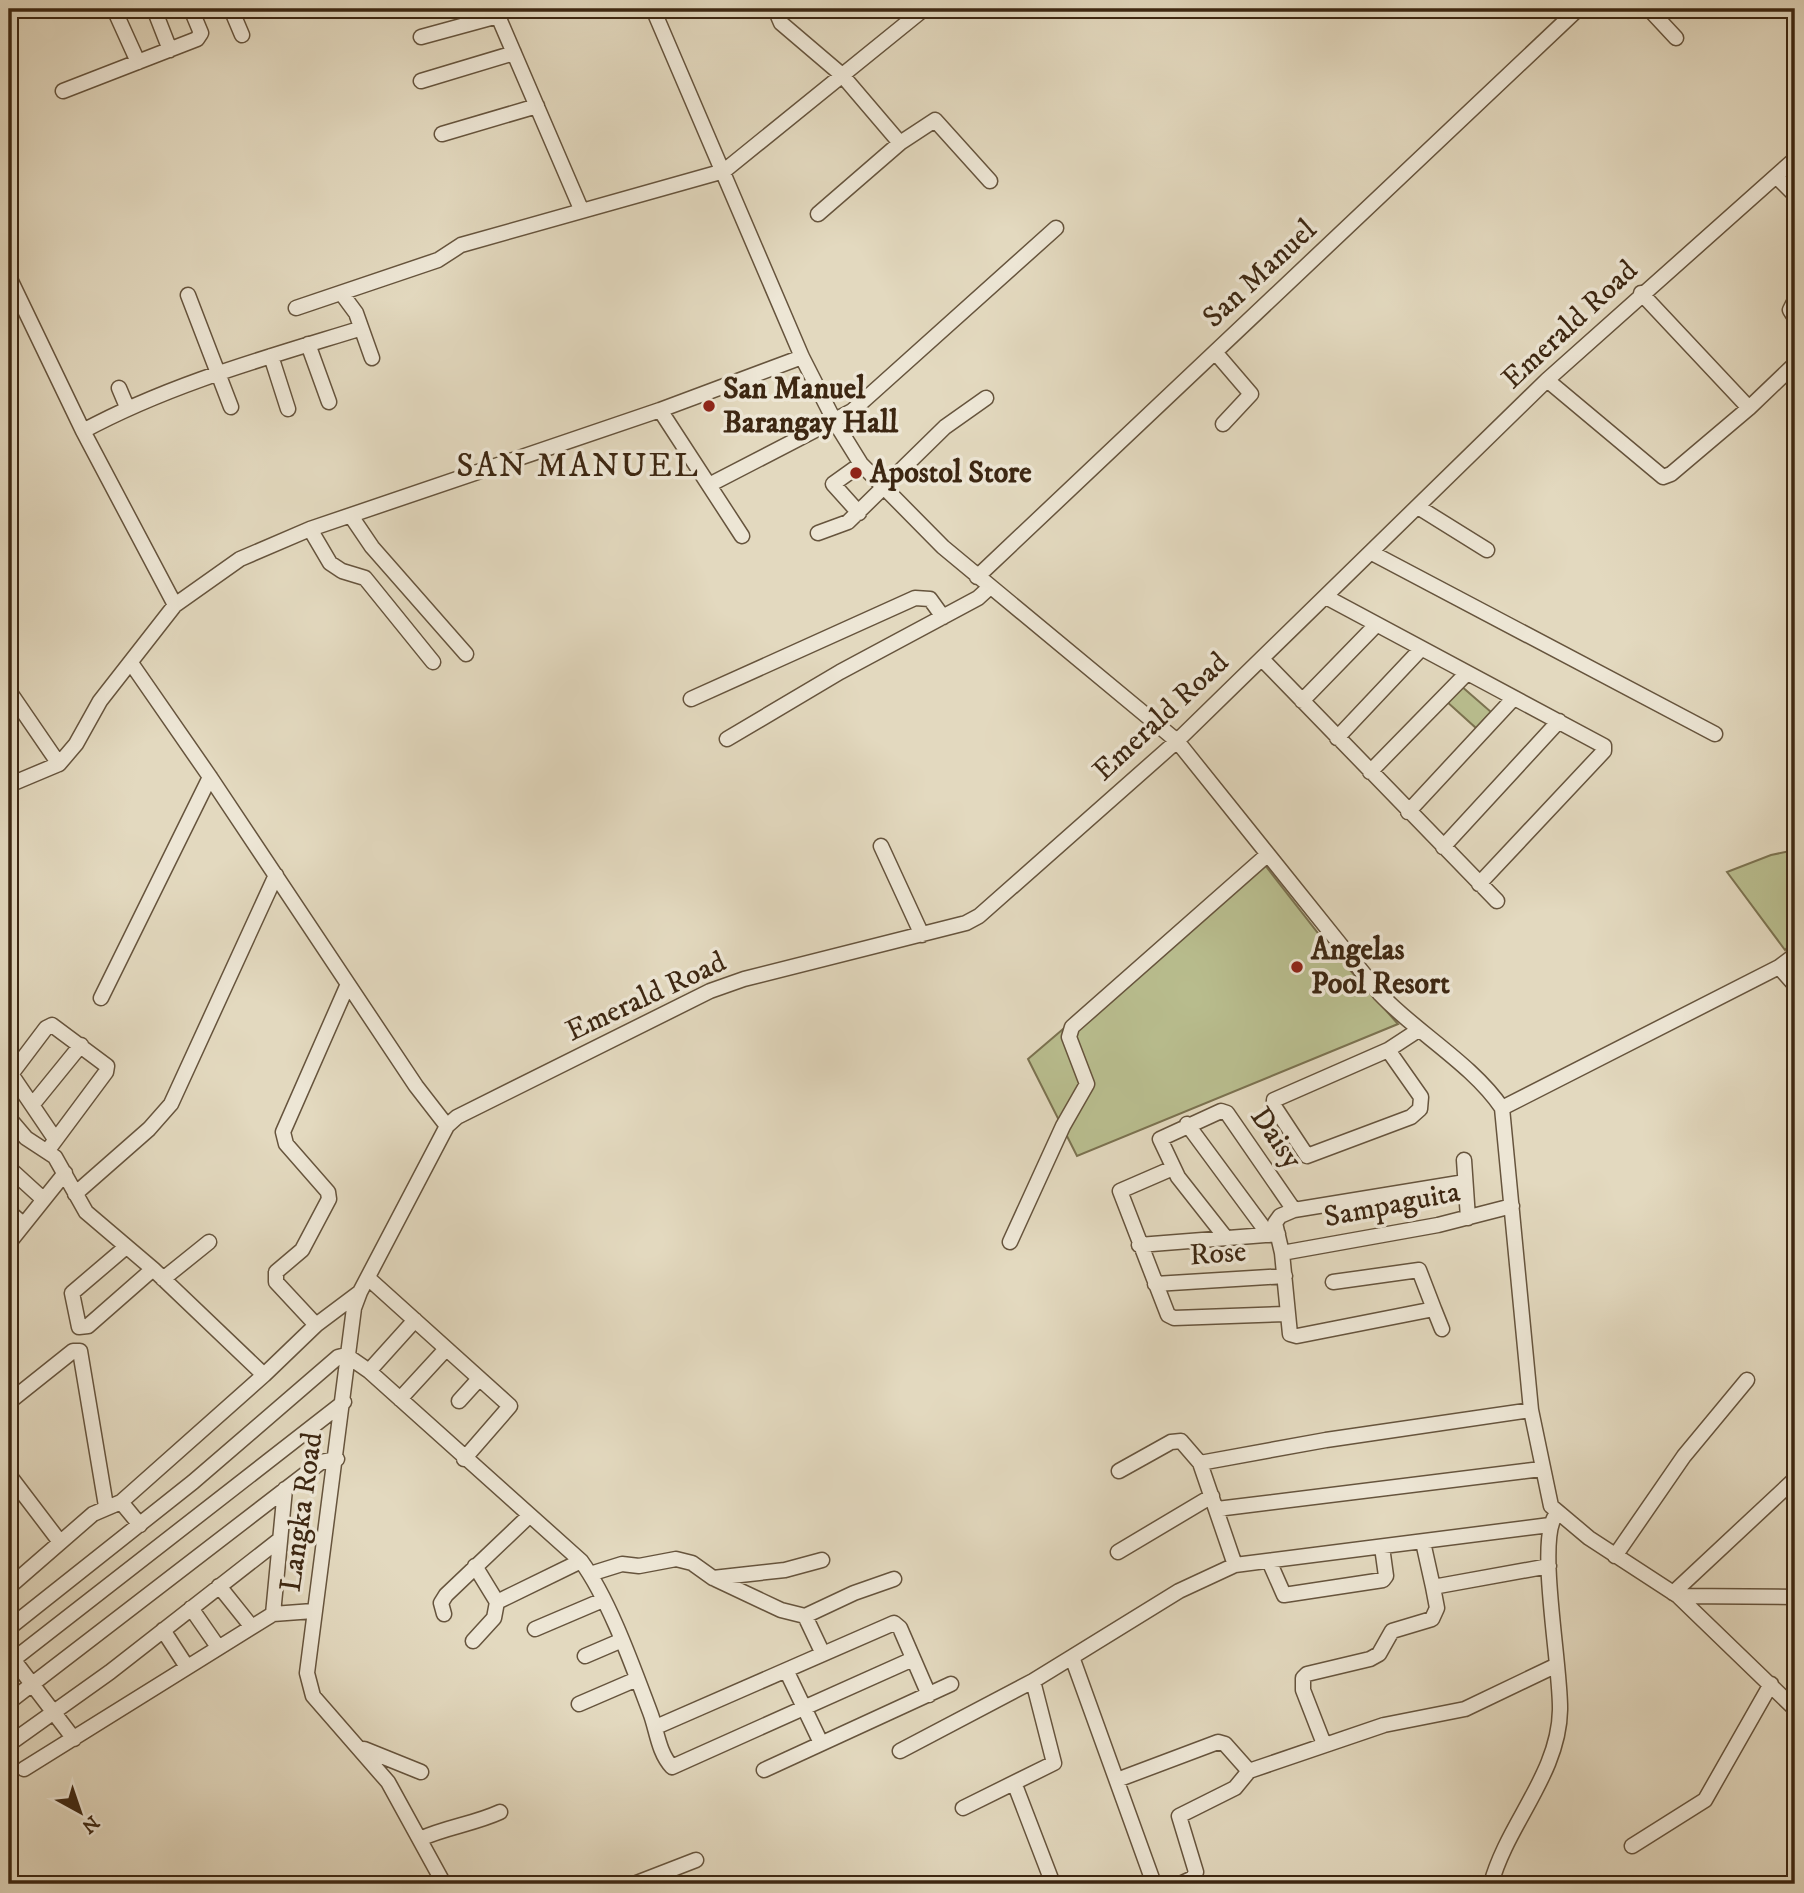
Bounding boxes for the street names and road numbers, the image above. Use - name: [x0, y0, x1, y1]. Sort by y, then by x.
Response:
- street label: San Manuel: [1195, 212, 1325, 336]
- street label: Emerald Road: [1494, 253, 1646, 397]
- street label: Emerald Road: [1085, 645, 1237, 789]
- street label: Emerald Road: [560, 944, 732, 1050]
- street label: Daisy: [1242, 1100, 1311, 1177]
- street label: Sampaguita: [1321, 1174, 1463, 1236]
- street label: Rose: [1188, 1234, 1248, 1274]
- street label: Langka Road: [272, 1430, 332, 1594]

